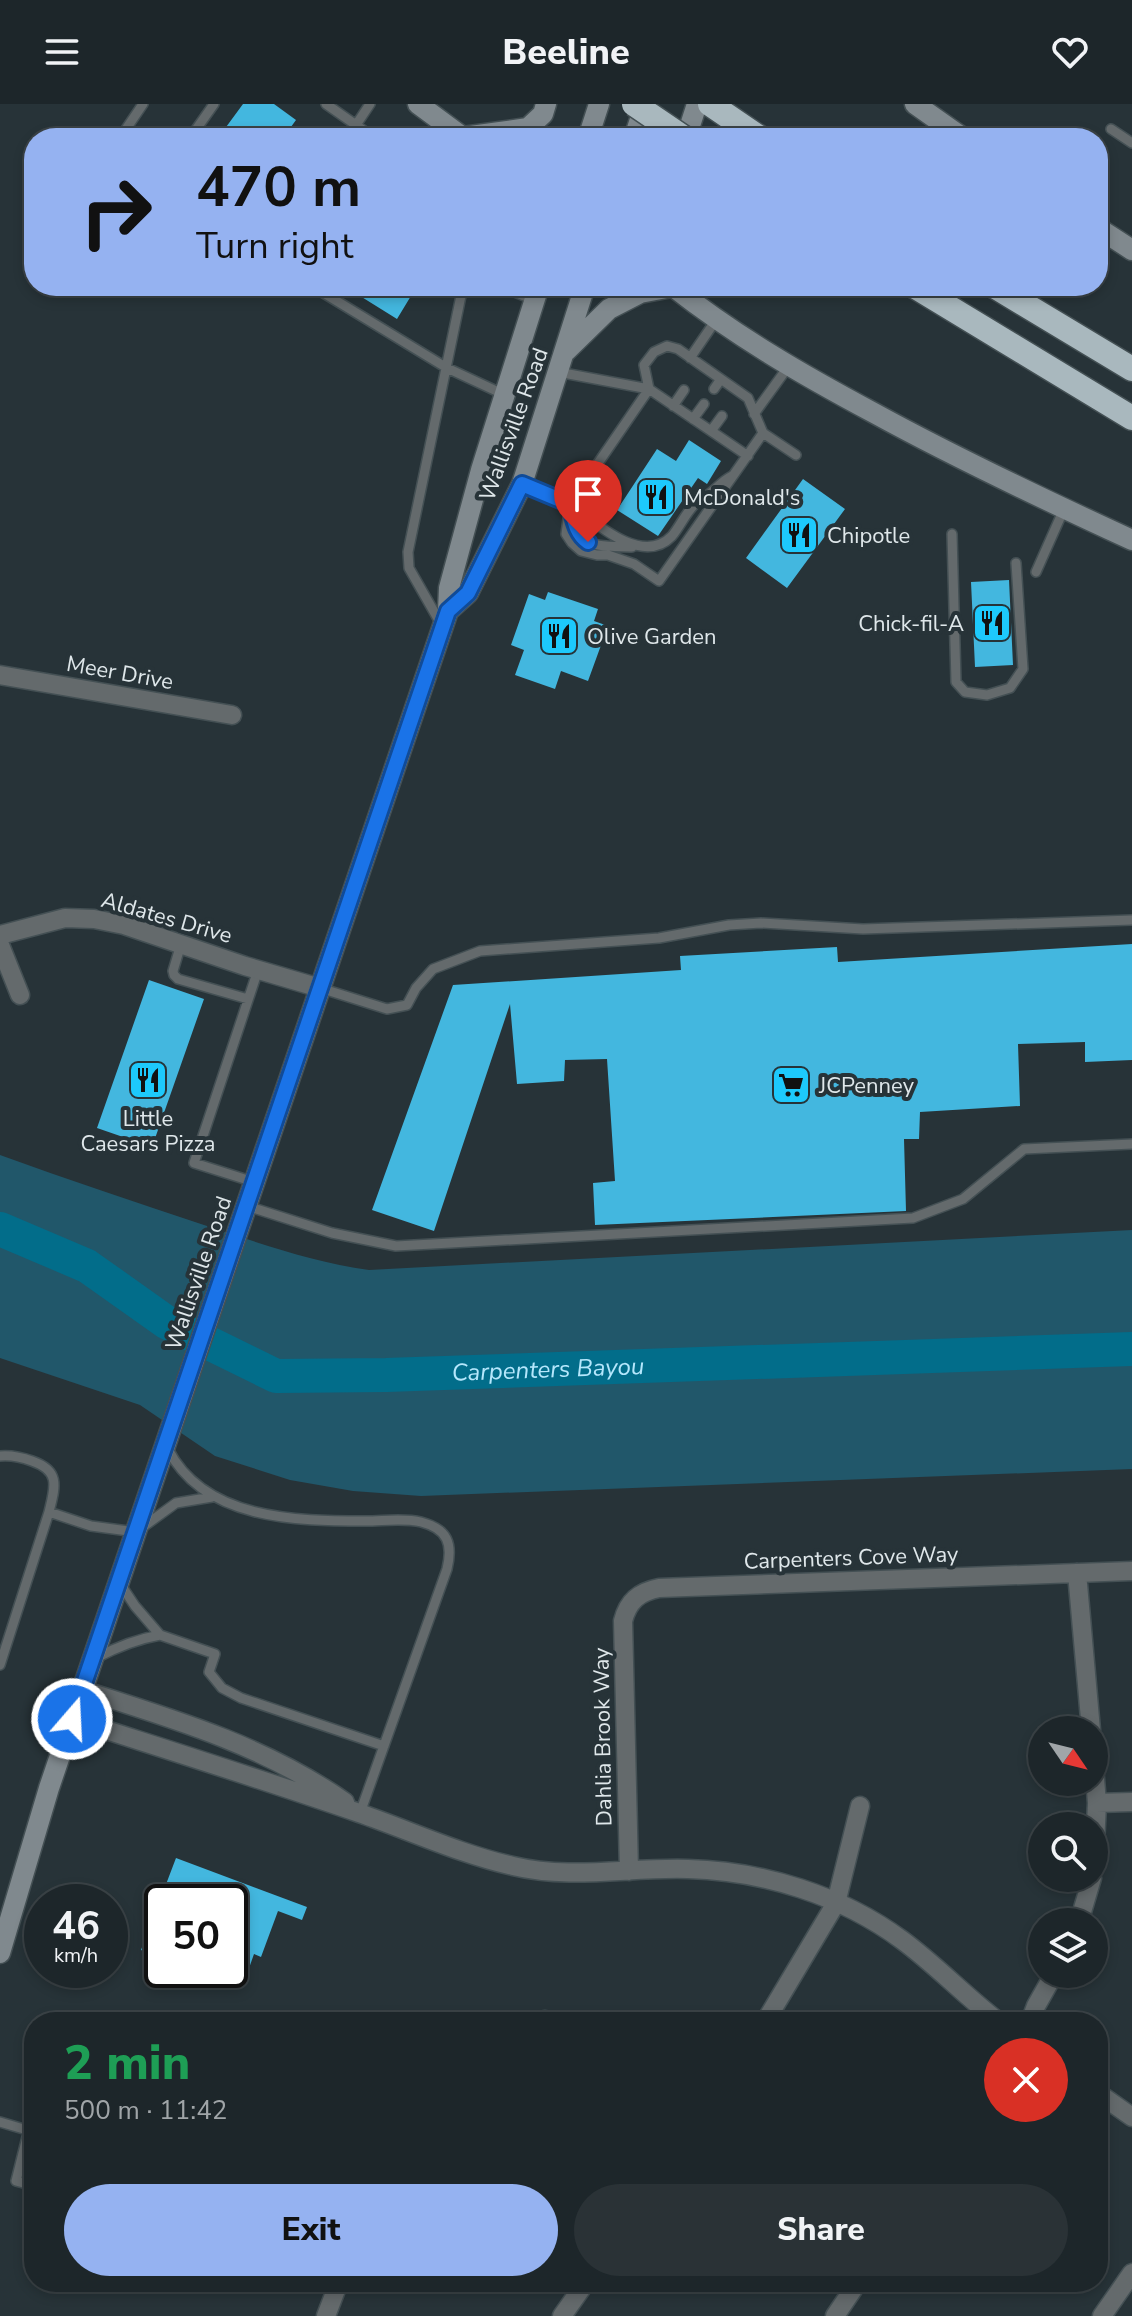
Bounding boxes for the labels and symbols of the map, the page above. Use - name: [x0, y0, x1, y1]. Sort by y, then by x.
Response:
- street label: Wallisville Road: [472, 344, 556, 505]
- pin: [554, 460, 622, 542]
- restaurant icon: McDonald's: [635, 476, 677, 518]
- place label: McDonald's: [684, 483, 800, 513]
- restaurant icon: Chipotle: [778, 514, 820, 556]
- place label: Chipotle: [827, 521, 910, 551]
- restaurant icon: Chick-fil-A: [971, 602, 1013, 644]
- place label: Chick-fil-A: [858, 609, 964, 639]
- restaurant icon: Olive Garden: [538, 615, 580, 657]
- place label: Olive Garden: [587, 622, 716, 652]
- street label: Meer Drive: [64, 649, 176, 697]
- street label: Aldates Drive: [98, 885, 236, 951]
- restaurant icon: Little Caesars Pizza: [127, 1059, 169, 1101]
- supermarket icon: JCPenney: [770, 1064, 812, 1106]
- place label: JCPenney: [818, 1071, 915, 1101]
- place label: Little Caesars Pizza: [80, 1104, 216, 1159]
- street label: Wallisville Road: [159, 1192, 239, 1354]
- water label: Carpenters Bayou: [451, 1350, 645, 1389]
- street label: Carpenters Cove Way: [743, 1539, 960, 1577]
- street label: Dahlia Brook Way: [586, 1647, 620, 1827]
- position arrow: [30, 1677, 114, 1761]
- north arrow: [1028, 1716, 1108, 1796]
- speed limit sign: 50: [144, 1884, 248, 1988]

